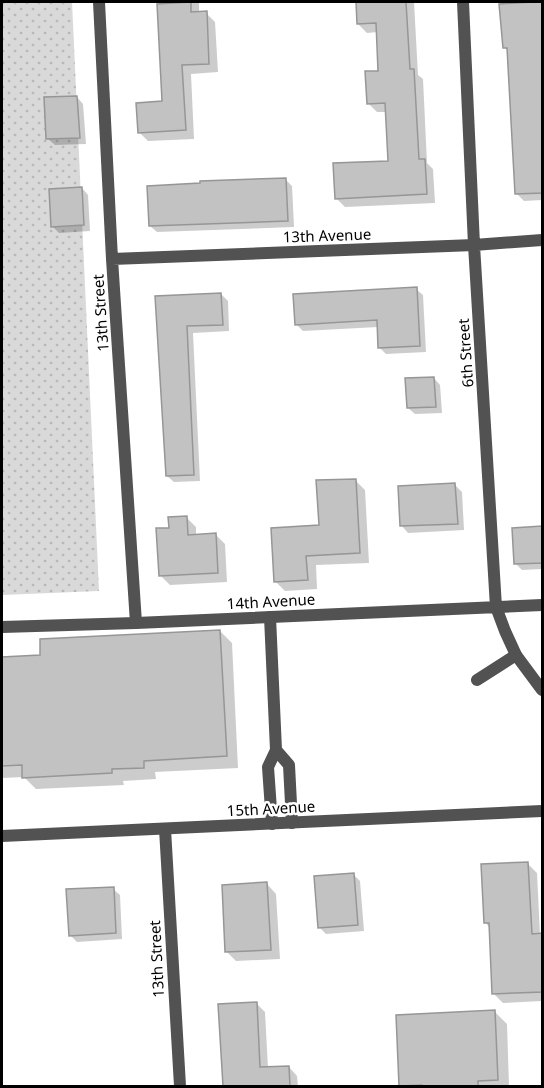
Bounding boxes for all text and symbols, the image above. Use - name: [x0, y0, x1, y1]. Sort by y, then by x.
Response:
- street label: 13th Avenue: [282, 223, 371, 247]
- street label: 13th Street: [87, 273, 113, 352]
- street label: 6th Street: [453, 317, 477, 388]
- street label: 14th Avenue: [226, 589, 316, 613]
- street label: 15th Avenue: [226, 796, 316, 820]
- street label: 13th Street: [144, 919, 168, 998]

